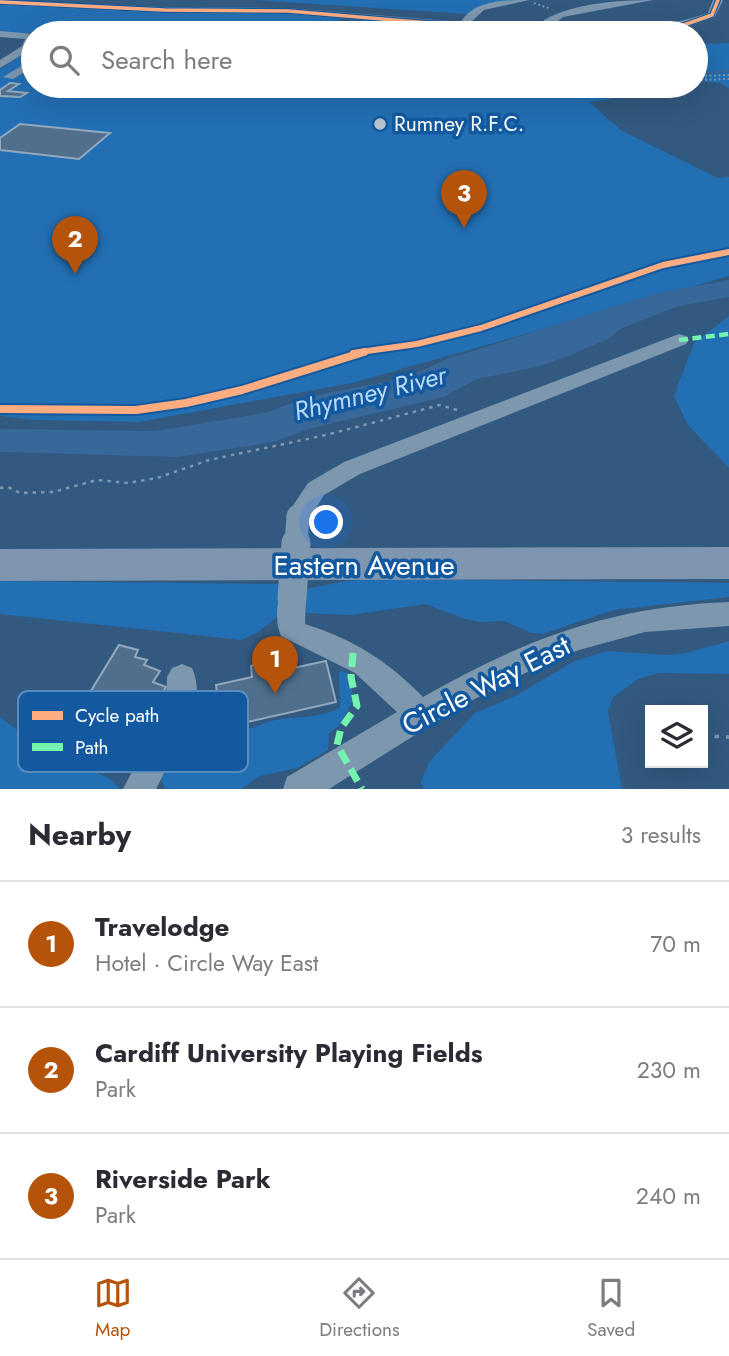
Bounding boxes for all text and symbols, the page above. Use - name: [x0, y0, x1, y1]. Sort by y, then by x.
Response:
- search box: [21, 21, 708, 98]
- icon: search: [45, 41, 83, 79]
- text: Search here: [101, 41, 233, 79]
- place label: Rumney R.F.C.: [394, 109, 524, 139]
- marker: Rumney R.F.C.: [372, 116, 388, 132]
- pin: 3: [441, 170, 487, 228]
- pin: 2: [52, 216, 98, 274]
- water label: Rhymney River: [290, 355, 451, 430]
- your location: [309, 505, 343, 539]
- street label: Eastern Avenue: [273, 545, 455, 586]
- street label: Circle Way East: [395, 625, 578, 745]
- pin: 1: [252, 636, 298, 694]
- legend: [18, 691, 248, 772]
- text: Cycle path: [75, 702, 160, 729]
- map controls: [645, 705, 708, 768]
- button: layers: [645, 705, 708, 768]
- text: Path: [75, 734, 109, 761]
- text: Nearby: [28, 813, 131, 856]
- text: 3 results: [621, 818, 701, 852]
- text: Travelodge: [95, 908, 229, 946]
- text: 1: [45, 927, 57, 961]
- text: 70 m: [650, 927, 701, 961]
- text: Hotel · Circle Way East: [95, 946, 319, 980]
- text: Cardiff University Playing Fields: [95, 1034, 483, 1072]
- text: 2: [43, 1053, 59, 1087]
- text: 230 m: [637, 1053, 701, 1087]
- text: Park: [95, 1072, 136, 1106]
- text: Riverside Park: [95, 1160, 271, 1198]
- text: 3: [44, 1179, 58, 1213]
- text: 240 m: [636, 1179, 701, 1213]
- text: Park: [95, 1198, 136, 1232]
- tab: Map: [94, 1274, 132, 1343]
- tab: Directions: [319, 1274, 400, 1343]
- tab: Saved: [587, 1274, 635, 1343]

